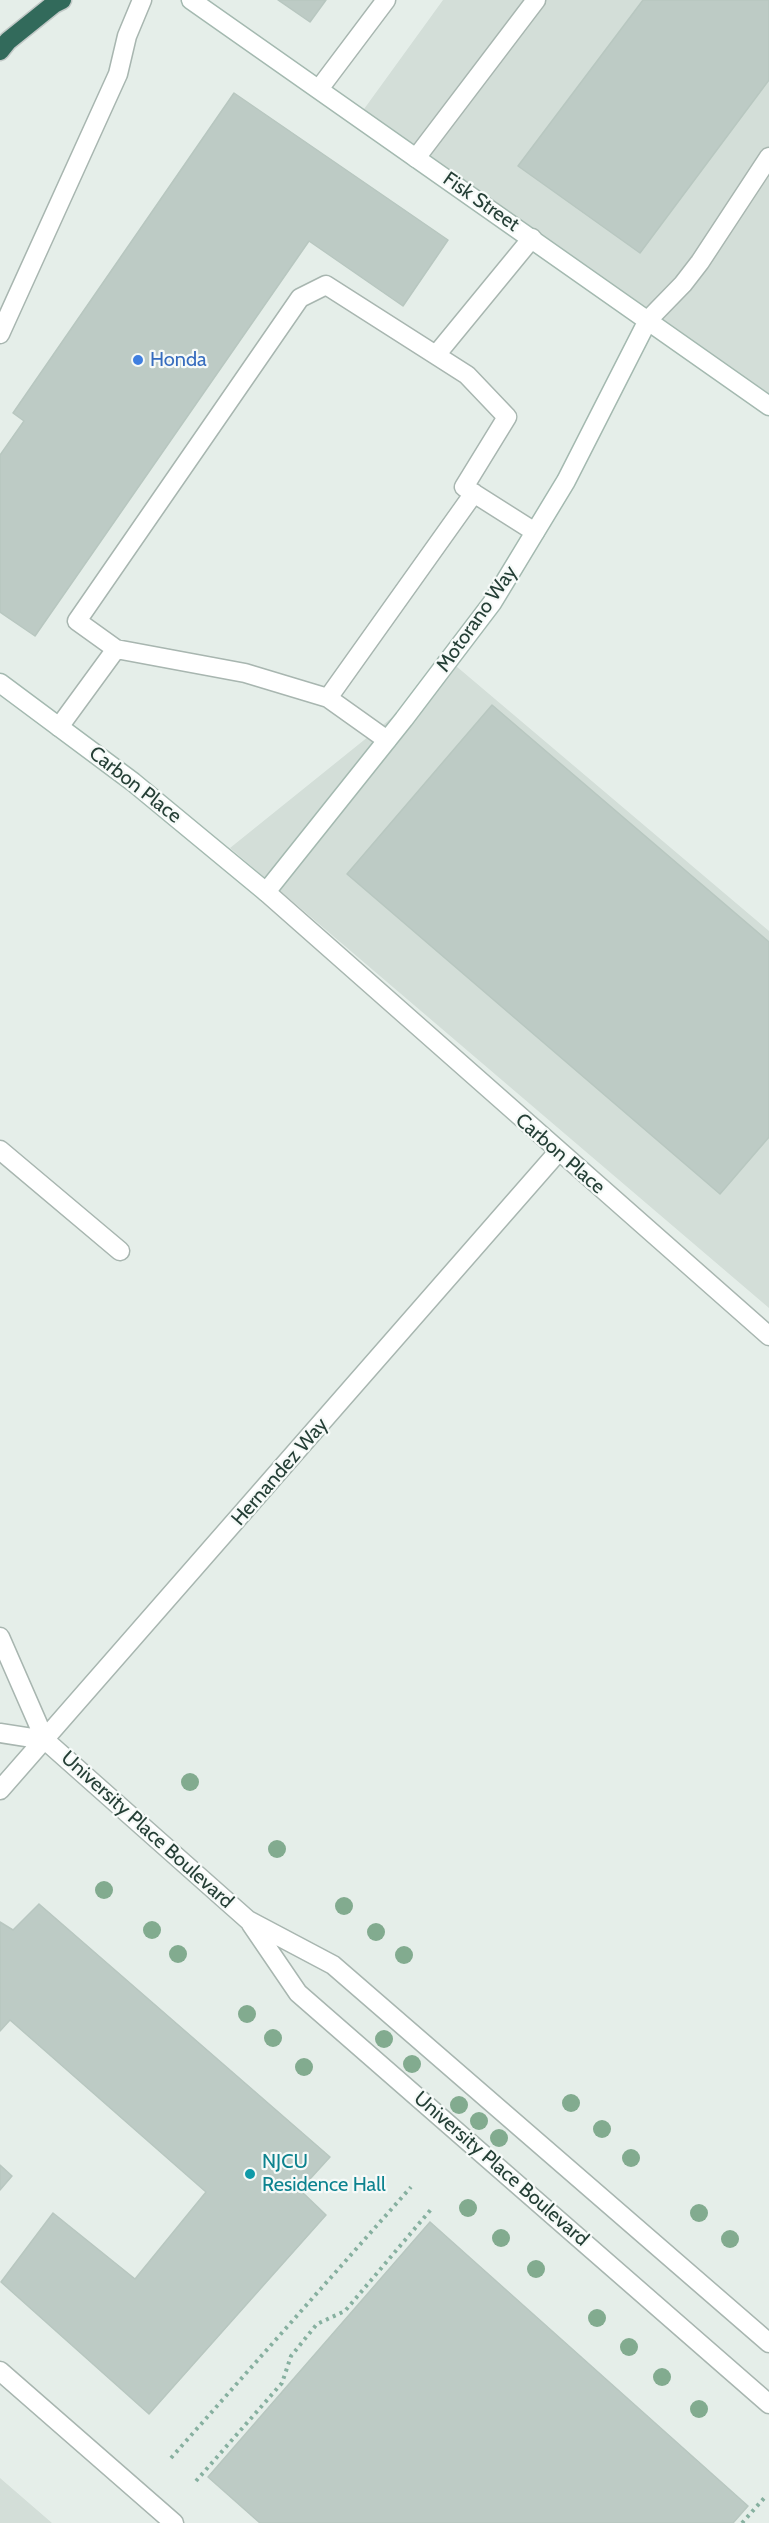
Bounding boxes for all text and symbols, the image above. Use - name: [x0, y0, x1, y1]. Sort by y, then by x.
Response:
- street label: Fisk Street: [438, 167, 524, 237]
- place label: Honda: [150, 348, 207, 372]
- marker: Honda: [131, 353, 145, 367]
- street label: Motorano Way: [431, 561, 523, 677]
- street label: Carbon Place: [84, 741, 186, 829]
- street label: Carbon Place: [510, 1109, 610, 1199]
- street label: Hernandez Way: [227, 1413, 333, 1531]
- street label: University Place Boulevard: [56, 1746, 238, 1914]
- street label: University Place Boulevard: [409, 2087, 593, 2251]
- place label: NJCU Residence Hall: [262, 2150, 386, 2197]
- marker: NJCU Residence Hall: [243, 2167, 257, 2181]

